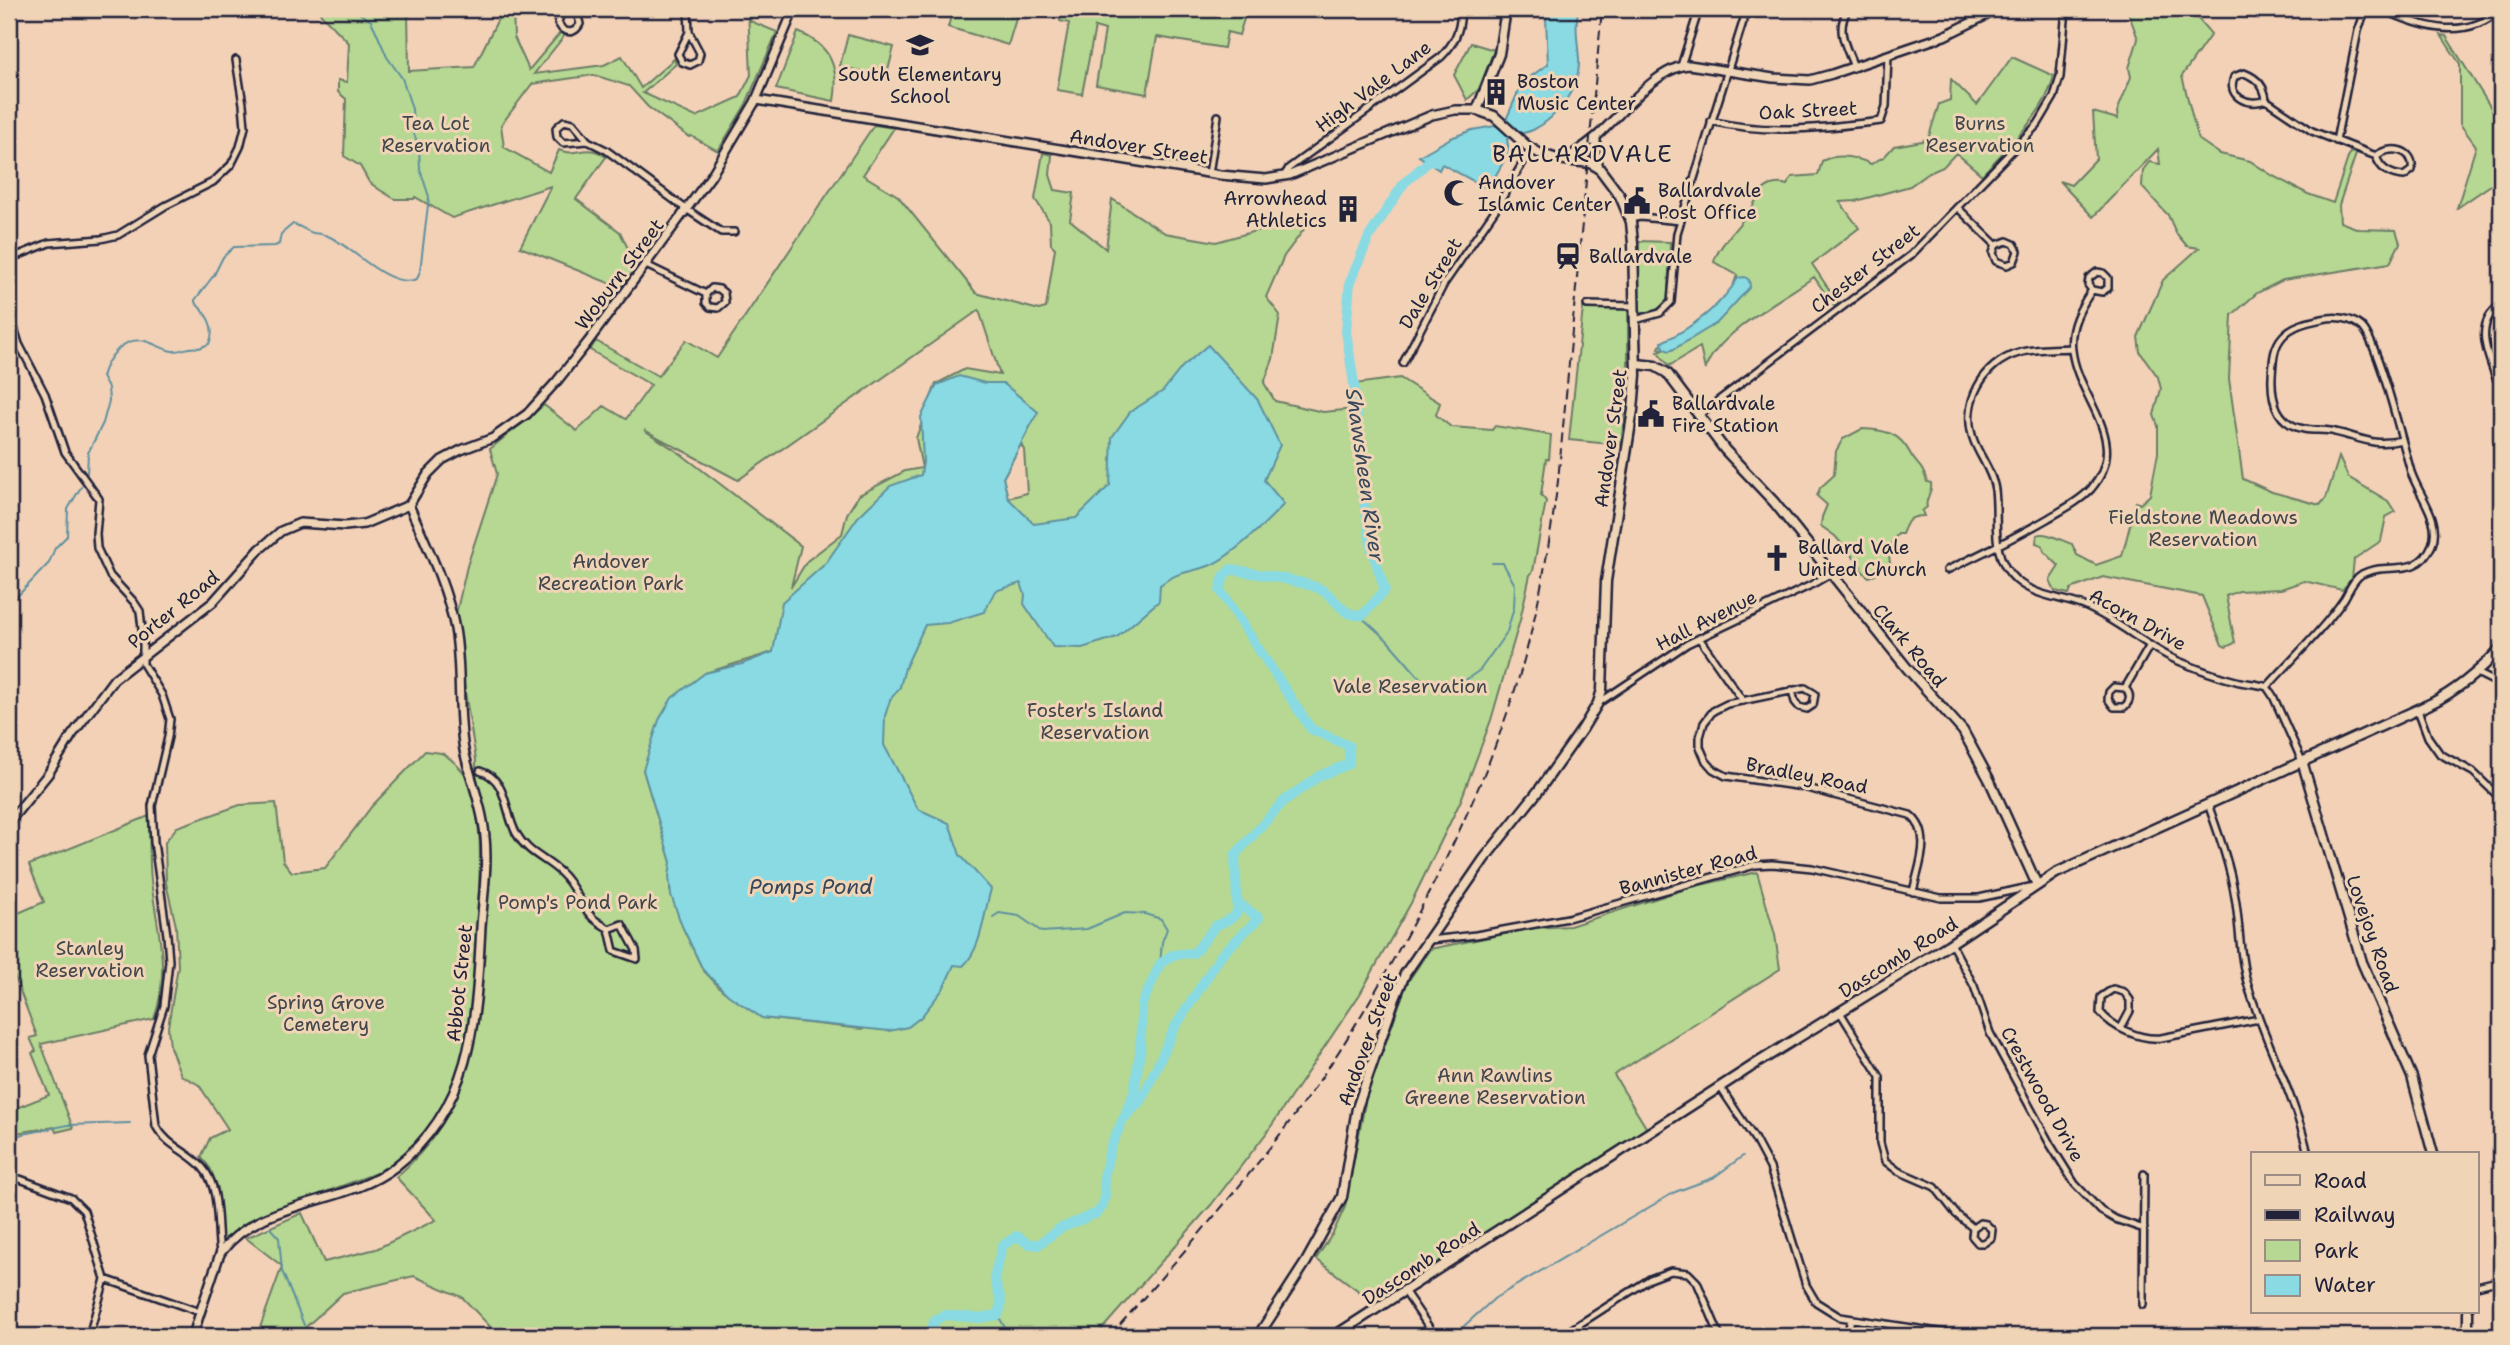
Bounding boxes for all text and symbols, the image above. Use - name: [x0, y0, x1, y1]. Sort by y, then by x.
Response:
- school or university icon: South Elementary School: [905, 30, 935, 60]
- street label: High Vale Lane: [1310, 35, 1436, 138]
- place label: South Elementary School: [838, 62, 1002, 109]
- place label: Boston Music Center: [1517, 69, 1636, 116]
- building icon: Boston Music Center: [1481, 77, 1511, 107]
- street label: Oak Street: [1758, 95, 1858, 126]
- park label: Tea Lot Reservation: [382, 111, 490, 158]
- park label: Burns Reservation: [1926, 111, 2034, 158]
- street label: Andover Street: [1068, 123, 1210, 170]
- district label: BALLARDVALE: [1492, 139, 1674, 169]
- place label: Andover Islamic Center: [1478, 170, 1612, 217]
- mosque icon: Andover Islamic Center: [1442, 178, 1472, 208]
- place label: Ballardvale Post Office: [1658, 178, 1762, 225]
- place label: Arrowhead Athletics: [1223, 186, 1327, 233]
- public building icon: Ballardvale Post Office: [1622, 186, 1652, 216]
- building icon: Arrowhead Athletics: [1333, 194, 1363, 224]
- street label: Woburn Street: [569, 214, 669, 335]
- street label: Chester Street: [1806, 218, 1925, 319]
- street label: Dale Street: [1393, 233, 1468, 334]
- station icon: Ballardvale: [1553, 241, 1583, 271]
- place label: Ballardvale: [1589, 244, 1693, 269]
- street label: Andover Street: [1588, 367, 1633, 509]
- water label: Shawsheen River: [1339, 386, 1391, 565]
- place label: Ballardvale Fire Station: [1672, 391, 1779, 438]
- public building icon: Ballardvale Fire Station: [1636, 399, 1666, 429]
- park label: Fieldstone Meadows Reservation: [2108, 505, 2298, 552]
- place label: Ballard Vale United Church: [1798, 535, 1927, 582]
- church icon: Ballard Vale United Church: [1762, 543, 1792, 573]
- park label: Andover Recreation Park: [538, 549, 684, 596]
- street label: Porter Road: [122, 565, 224, 654]
- street label: Acorn Drive: [2085, 582, 2191, 656]
- street label: Hall Avenue: [1651, 584, 1761, 657]
- street label: Clark Road: [1867, 598, 1952, 692]
- park label: Vale Reservation: [1333, 674, 1487, 699]
- park label: Foster's Island Reservation: [1027, 698, 1163, 745]
- street label: Bradley Road: [1744, 751, 1870, 800]
- street label: Bannister Road: [1617, 840, 1760, 901]
- street label: Lovejoy Road: [2341, 872, 2404, 996]
- water label: Pomps Pond: [749, 873, 873, 901]
- park label: Pomp's Pond Park: [498, 890, 658, 915]
- street label: Dascomb Road: [1834, 911, 1962, 1004]
- street label: Abbot Street: [441, 923, 478, 1043]
- park label: Stanley Reservation: [36, 936, 144, 983]
- street label: Andover Street: [1332, 969, 1403, 1109]
- park label: Spring Grove Cemetery: [267, 990, 385, 1037]
- street label: Crestwood Drive: [1995, 1022, 2090, 1166]
- park label: Ann Rawlins Greene Reservation: [1404, 1063, 1586, 1110]
- legend: [2251, 1152, 2478, 1314]
- text: Road: [2314, 1167, 2367, 1195]
- text: Railway: [2314, 1201, 2396, 1229]
- street label: Dascomb Road: [1358, 1216, 1485, 1311]
- text: Park: [2314, 1237, 2359, 1265]
- text: Water: [2314, 1271, 2376, 1299]

